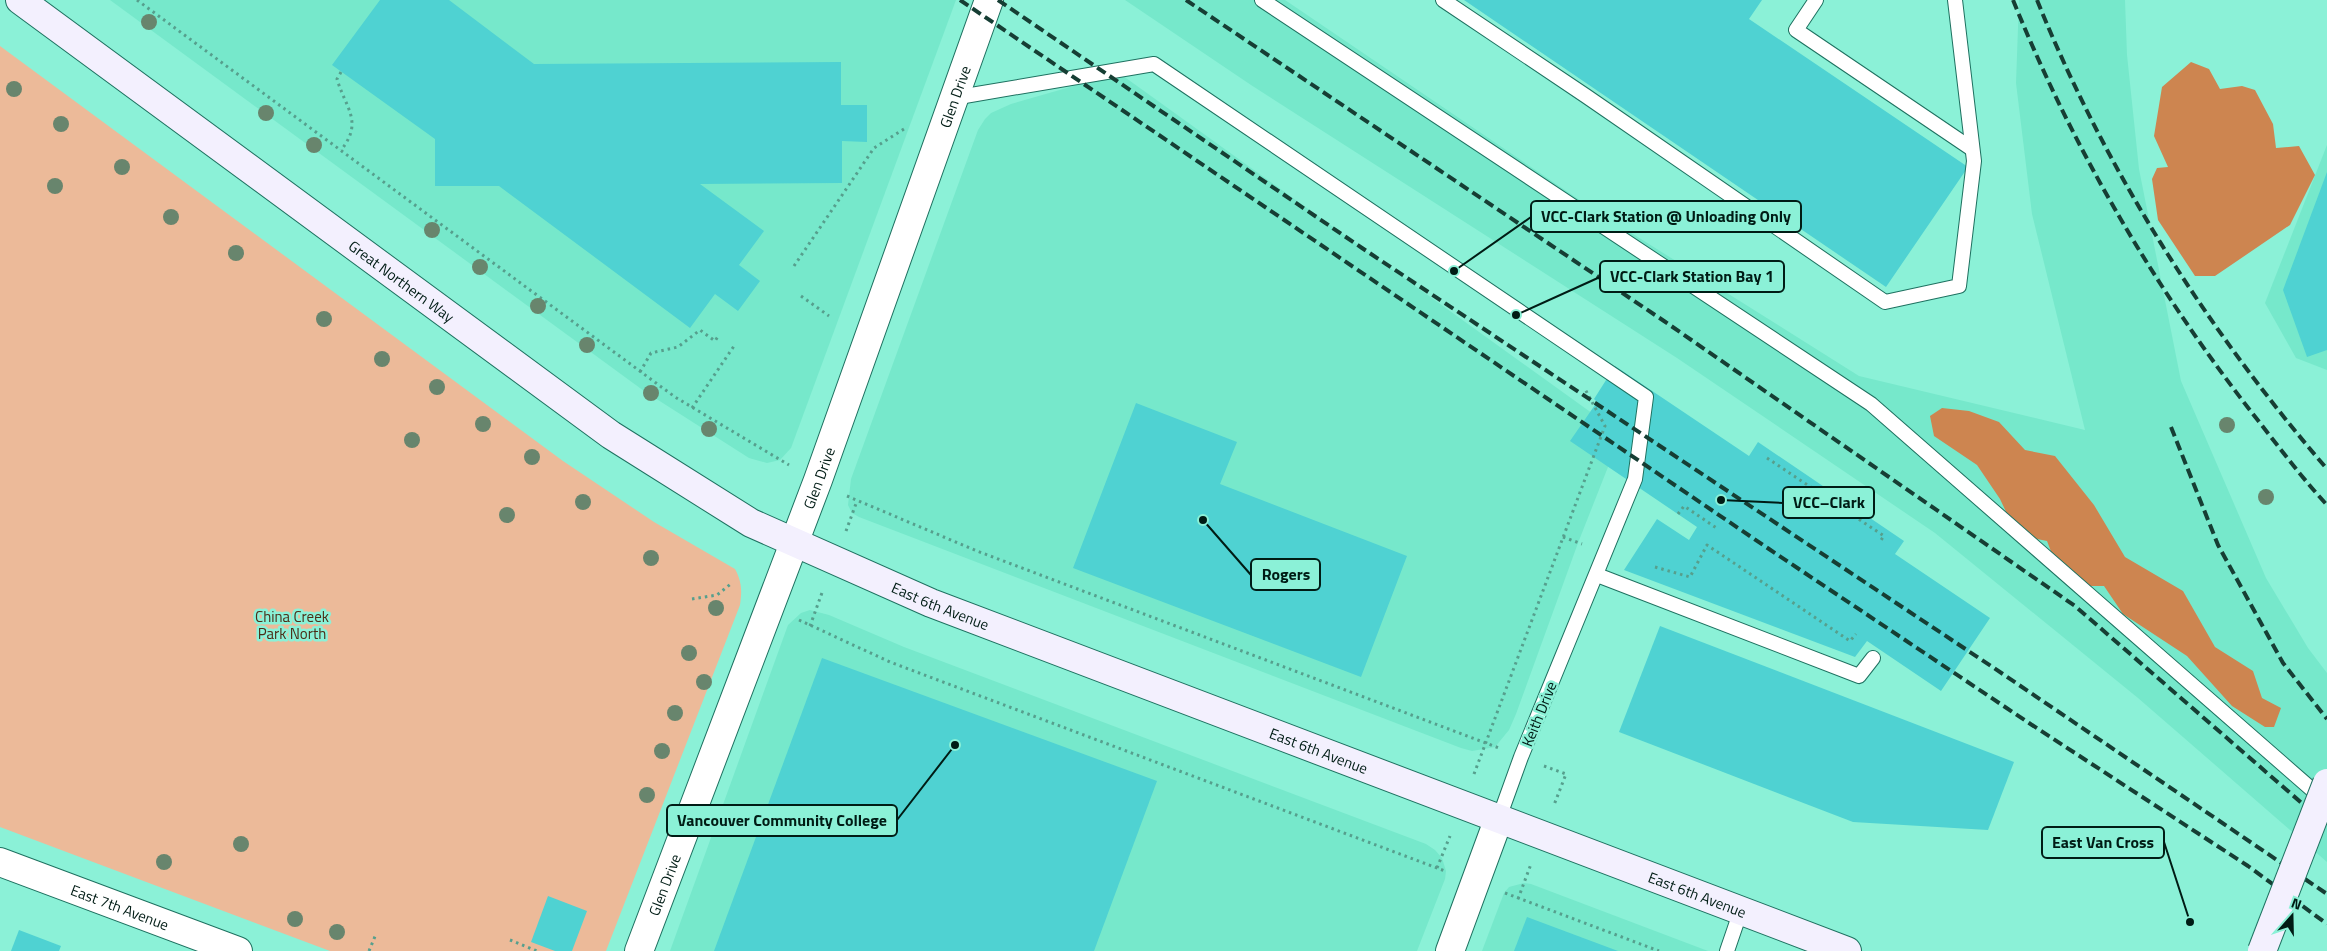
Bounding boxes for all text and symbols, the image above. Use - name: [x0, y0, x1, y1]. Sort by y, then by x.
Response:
- street label: Glen Drive: [933, 62, 976, 131]
- callout: VCC-Clark Station @ Unloading Only: [1531, 201, 1801, 232]
- text: VCC-Clark Station @ Unloading Only: [1541, 204, 1791, 228]
- street label: Great Northern Way: [344, 234, 459, 328]
- callout: VCC-Clark Station Bay 1: [1600, 261, 1784, 292]
- text: VCC-Clark Station Bay 1: [1610, 264, 1774, 288]
- street label: Glen Drive: [797, 444, 840, 512]
- callout: VCC–Clark: [1783, 487, 1874, 518]
- text: VCC–Clark: [1793, 490, 1866, 514]
- callout: Rogers: [1251, 559, 1320, 590]
- text: Rogers: [1262, 562, 1310, 586]
- street label: East 6th Avenue: [888, 575, 993, 636]
- park label: China Creek Park North: [255, 605, 329, 645]
- street label: Keith Drive: [1515, 678, 1563, 750]
- street label: East 6th Avenue: [1266, 721, 1371, 779]
- callout: Vancouver Community College: [667, 805, 897, 836]
- text: Vancouver Community College: [677, 808, 887, 832]
- callout: East Van Cross: [2042, 827, 2164, 858]
- text: East Van Cross: [2052, 830, 2154, 854]
- street label: Glen Drive: [642, 850, 686, 919]
- street label: East 6th Avenue: [1645, 865, 1750, 923]
- street label: East 7th Avenue: [67, 878, 172, 936]
- north arrow: [2267, 891, 2317, 941]
- text: N: [2288, 892, 2305, 915]

